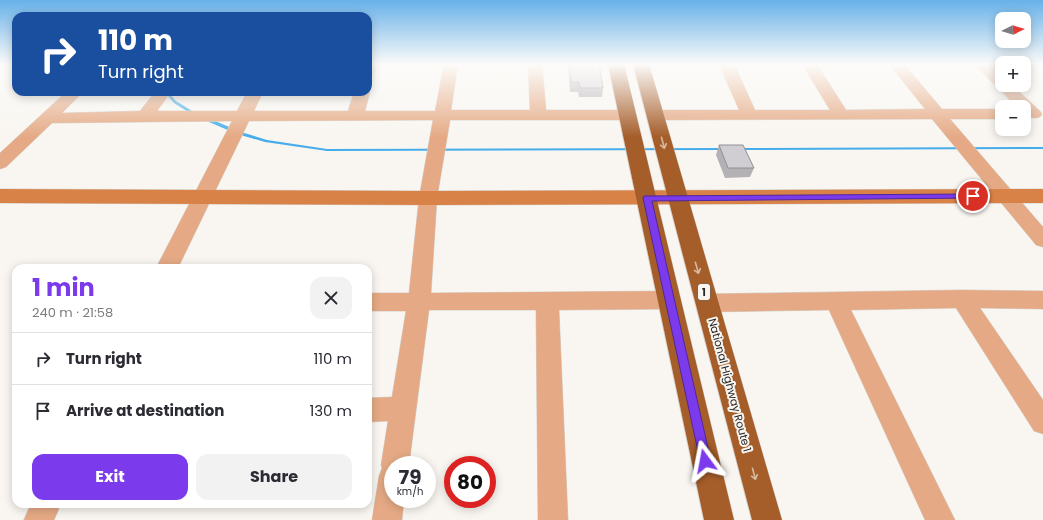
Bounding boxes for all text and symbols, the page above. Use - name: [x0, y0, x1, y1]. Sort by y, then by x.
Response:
- north arrow: [995, 12, 1031, 48]
- map controls: [995, 12, 1031, 136]
- text: 110 m: [98, 21, 173, 60]
- icon: right: [32, 28, 84, 80]
- button: +: [995, 56, 1031, 92]
- text: Turn right: [98, 59, 184, 84]
- button: −: [995, 100, 1031, 136]
- one-way arrow: [660, 136, 667, 149]
- pin: [956, 179, 990, 213]
- icon: arrive: [962, 185, 984, 207]
- one-way arrow: [694, 261, 702, 274]
- text: 1 min: [32, 271, 95, 304]
- button: close: [310, 277, 352, 319]
- road number: 1: [698, 284, 710, 300]
- text: 240 m · 21:58: [32, 303, 113, 322]
- street label: National Highway Route 1: [704, 317, 756, 453]
- icon: right: [32, 348, 54, 370]
- text: Turn right: [66, 348, 142, 369]
- text: 110 m: [314, 348, 352, 369]
- icon: arrive: [32, 400, 54, 422]
- text: Arrive at destination: [66, 400, 224, 421]
- text: 130 m: [309, 400, 352, 421]
- position arrow: [684, 440, 726, 482]
- button: Exit: [32, 454, 188, 500]
- button: Share: [196, 454, 352, 500]
- speed limit sign: 80: [444, 456, 496, 508]
- text: 79: [399, 463, 422, 491]
- one-way arrow: [751, 467, 758, 480]
- text: km/h: [397, 484, 423, 499]

